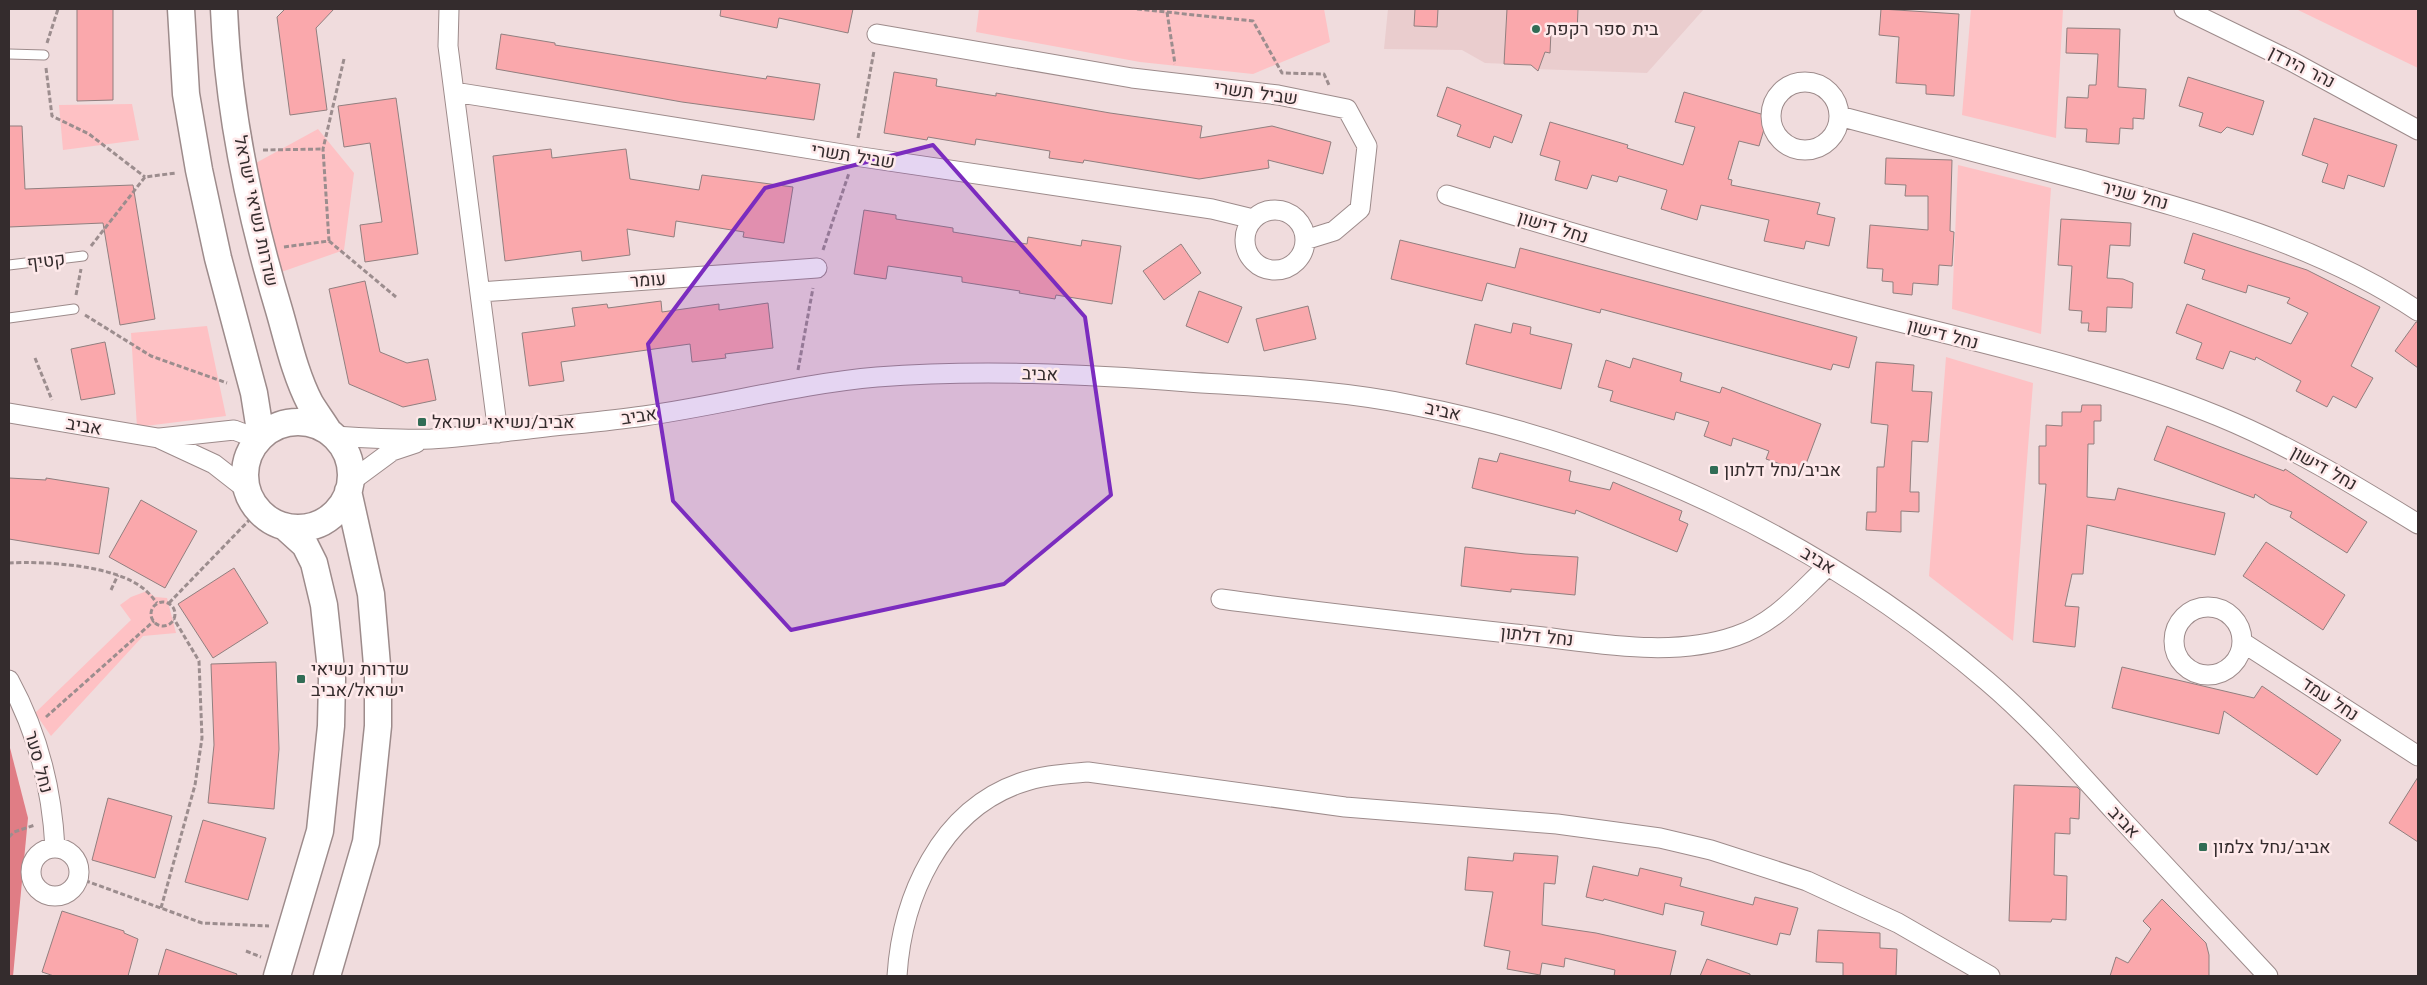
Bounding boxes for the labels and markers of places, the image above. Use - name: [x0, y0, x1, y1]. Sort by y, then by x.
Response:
- place label: בית ספר רקפת: [1546, 18, 1659, 39]
- marker: בית ספר רקפת: [1530, 23, 1542, 35]
- place label: אביב/נשיאי ישראל: [432, 411, 575, 432]
- marker: אביב/נשיאי ישראל: [416, 416, 428, 428]
- place label: אביב/נחל דלתון: [1724, 459, 1841, 480]
- marker: אביב/נחל דלתון: [1708, 464, 1720, 476]
- place label: שדרות נשיאי ישראל/אביב: [311, 658, 409, 700]
- marker: שדרות נשיאי ישראל/אביב: [295, 673, 307, 685]
- place label: אביב/נחל צלמון: [2213, 836, 2331, 857]
- marker: אביב/נחל צלמון: [2197, 841, 2209, 853]

